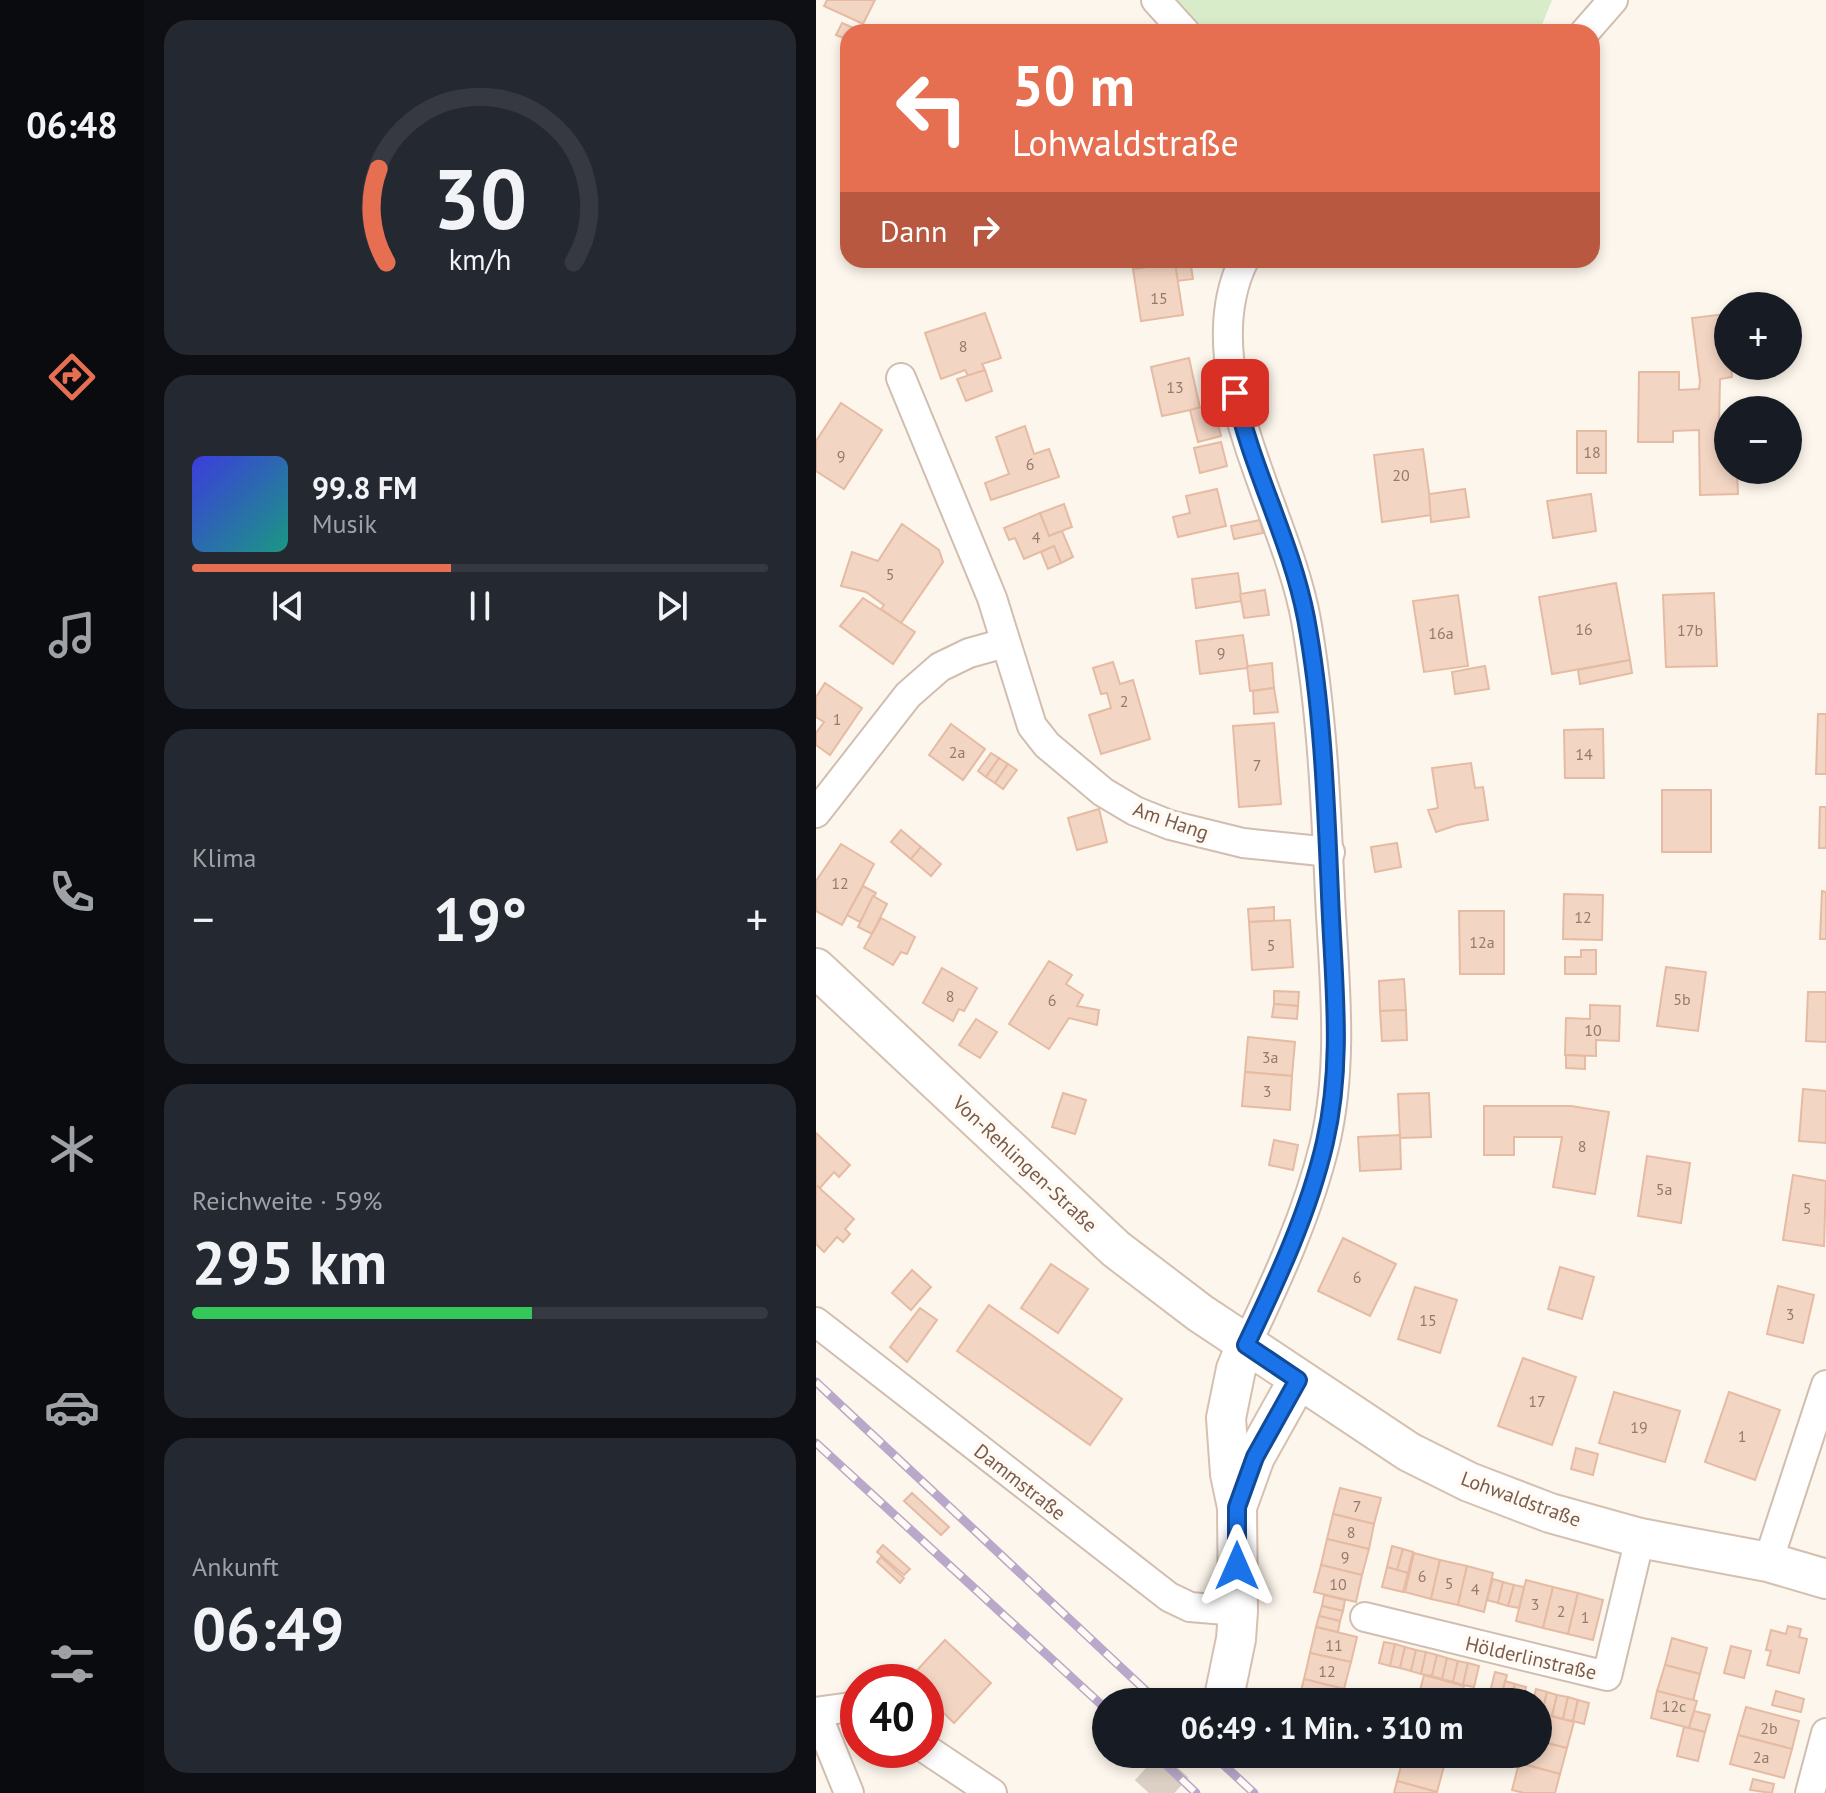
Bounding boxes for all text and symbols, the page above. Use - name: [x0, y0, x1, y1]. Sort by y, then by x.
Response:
- text: 50 m: [1012, 49, 1135, 121]
- icon: left: [880, 56, 984, 160]
- text: 06:48: [26, 101, 118, 148]
- text: Lohwaldstraße: [1012, 119, 1239, 166]
- text: 30: [433, 144, 527, 252]
- icon: right: [963, 208, 1007, 252]
- text: Dann: [880, 211, 947, 250]
- text: km/h: [449, 241, 511, 278]
- house number: 15: [1150, 288, 1168, 308]
- map controls: [1714, 292, 1802, 484]
- button: +: [1714, 292, 1802, 380]
- house number: 8: [959, 336, 967, 356]
- icon: directions: [44, 349, 100, 405]
- pin: [1201, 359, 1269, 427]
- icon: arrive: [1213, 371, 1257, 415]
- house number: 13: [1166, 377, 1184, 397]
- button: −: [1714, 396, 1802, 484]
- house number: 18: [1583, 442, 1601, 462]
- house number: 9: [837, 446, 845, 466]
- house number: 6: [1026, 454, 1034, 474]
- house number: 20: [1392, 465, 1410, 485]
- text: 99.8 FM: [312, 468, 417, 507]
- text: Musik: [312, 507, 377, 540]
- house number: 4: [1032, 527, 1041, 547]
- house number: 5: [886, 564, 894, 584]
- icon: previous: [266, 584, 310, 628]
- icon: pause: [458, 584, 502, 628]
- icon: next: [650, 584, 694, 628]
- icon: music: [44, 607, 100, 663]
- house number: 16: [1575, 619, 1593, 639]
- house number: 17b: [1677, 620, 1703, 640]
- house number: 16a: [1428, 623, 1454, 643]
- house number: 9: [1217, 643, 1225, 663]
- house number: 2: [1120, 691, 1128, 711]
- house number: 1: [833, 709, 841, 729]
- house number: 2a: [949, 742, 965, 762]
- house number: 14: [1575, 744, 1593, 764]
- house number: 7: [1253, 755, 1261, 775]
- street label: Am Hang: [1130, 796, 1212, 846]
- text: Klima: [192, 841, 256, 874]
- icon: phone: [44, 864, 100, 920]
- house number: 12: [831, 873, 849, 893]
- text: 19°: [433, 880, 527, 958]
- text: −: [192, 890, 214, 947]
- text: +: [746, 890, 768, 947]
- house number: 12: [1574, 907, 1592, 927]
- house number: 12a: [1469, 932, 1495, 952]
- house number: 5: [1267, 935, 1275, 955]
- house number: 8: [946, 986, 954, 1006]
- house number: 5b: [1673, 989, 1691, 1009]
- house number: 6: [1048, 990, 1056, 1010]
- house number: 10: [1584, 1020, 1602, 1040]
- house number: 3a: [1262, 1047, 1278, 1067]
- house number: 3: [1263, 1081, 1271, 1101]
- street label: Von-Rehlingen-Straße: [947, 1090, 1103, 1238]
- icon: climate: [44, 1121, 100, 1177]
- house number: 8: [1578, 1136, 1586, 1156]
- house number: 5a: [1656, 1179, 1672, 1199]
- text: Reichweite · 59%: [192, 1184, 382, 1217]
- house number: 5: [1803, 1198, 1811, 1218]
- text: 295 km: [192, 1223, 387, 1301]
- house number: 6: [1353, 1267, 1361, 1287]
- house number: 3: [1786, 1304, 1794, 1324]
- house number: 15: [1419, 1310, 1437, 1330]
- icon: car: [44, 1379, 100, 1435]
- house number: 17: [1528, 1391, 1546, 1411]
- house number: 19: [1630, 1417, 1648, 1437]
- house number: 1: [1738, 1426, 1746, 1446]
- street label: Dammstraße: [969, 1438, 1071, 1526]
- street label: Lohwaldstraße: [1457, 1465, 1585, 1533]
- house number: 7: [1353, 1496, 1361, 1516]
- house number: 8: [1347, 1522, 1355, 1542]
- position arrow: [1195, 1524, 1279, 1608]
- house number: 9: [1341, 1547, 1349, 1567]
- text: Ankunft: [192, 1550, 279, 1583]
- house number: 6: [1418, 1566, 1426, 1586]
- house number: 5: [1445, 1573, 1453, 1593]
- house number: 10: [1329, 1574, 1347, 1594]
- house number: 4: [1471, 1579, 1480, 1599]
- text: 06:49: [192, 1589, 344, 1667]
- house number: 3: [1531, 1594, 1539, 1614]
- house number: 2: [1557, 1601, 1565, 1621]
- house number: 1: [1581, 1607, 1589, 1627]
- street label: Hölderlinstraße: [1463, 1630, 1599, 1686]
- house number: 11: [1325, 1635, 1343, 1655]
- icon: filters: [44, 1636, 100, 1692]
- house number: 12: [1318, 1661, 1336, 1681]
- speed limit sign: 40: [840, 1664, 944, 1768]
- house number: 12c: [1662, 1696, 1686, 1716]
- text: 06:49 · 1 Min. · 310 m: [1181, 1708, 1463, 1747]
- house number: 2b: [1760, 1718, 1778, 1738]
- house number: 2a: [1753, 1747, 1769, 1767]

